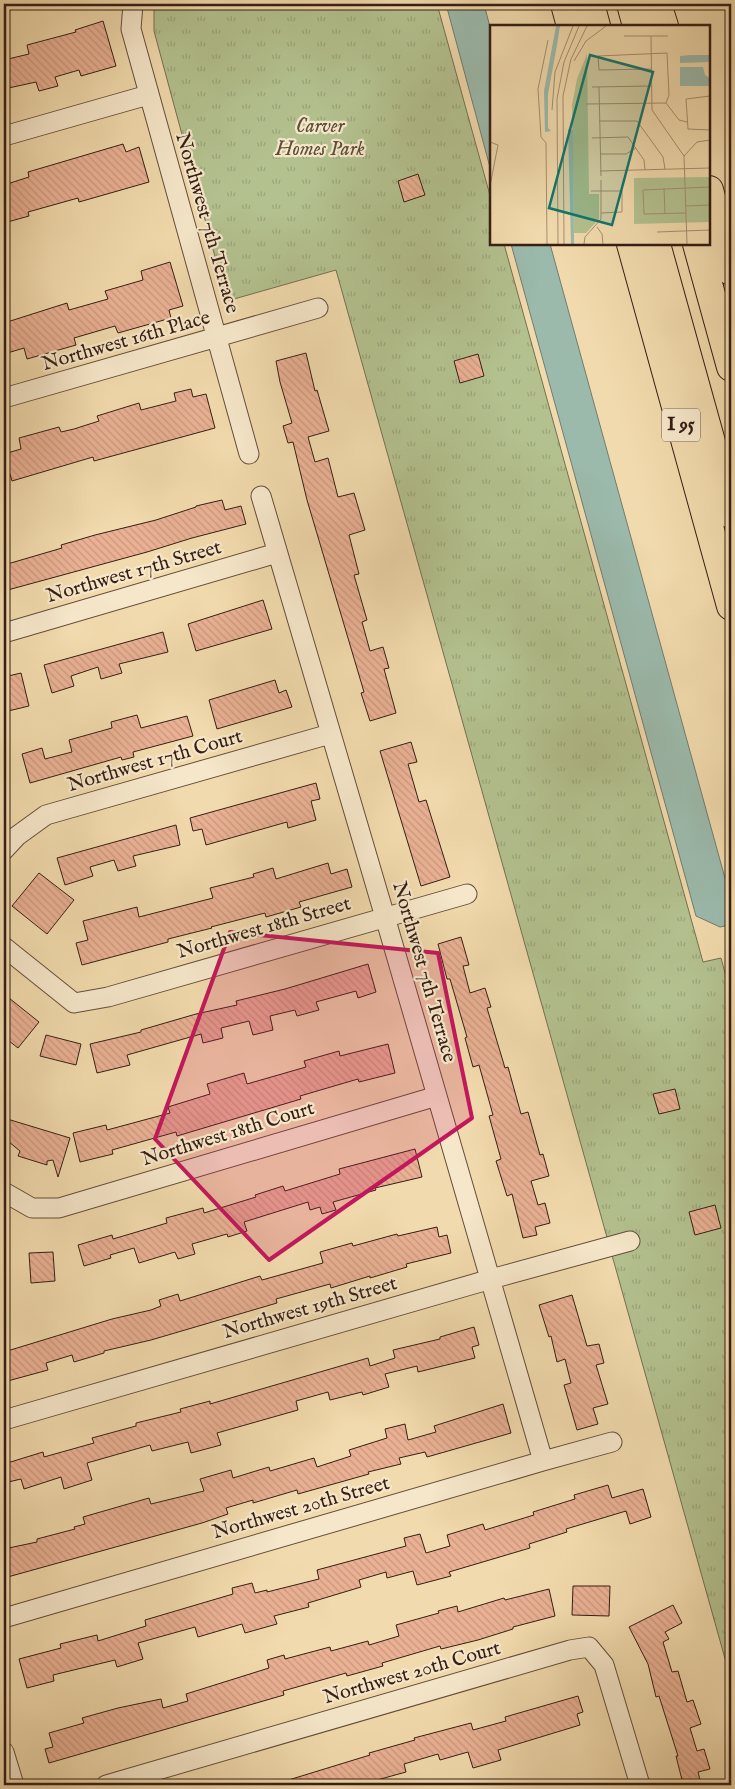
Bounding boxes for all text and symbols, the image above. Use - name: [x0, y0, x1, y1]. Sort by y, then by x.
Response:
- inset map: [490, 25, 710, 245]
- park label: Carver Homes Park: [275, 114, 365, 162]
- street label: Northwest 7th Terrace: [169, 130, 245, 316]
- street label: Northwest 16th Place: [39, 305, 213, 377]
- road number: I 95: [662, 408, 700, 442]
- street label: Northwest 17th Street: [44, 535, 225, 609]
- street label: Northwest 17th Court: [65, 724, 245, 798]
- street label: Northwest 7th Terrace: [386, 879, 462, 1065]
- street label: Northwest 18th Street: [174, 891, 354, 965]
- street label: Northwest 18th Court: [139, 1096, 317, 1172]
- street label: Northwest 19th Street: [220, 1271, 400, 1345]
- street label: Northwest 20th Street: [209, 1471, 393, 1545]
- street label: Northwest 20th Court: [321, 1636, 504, 1710]

